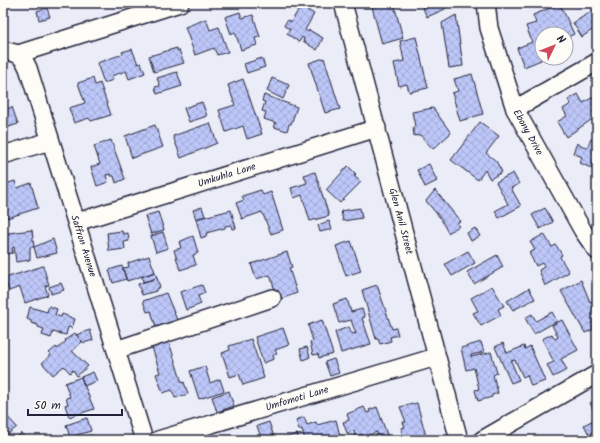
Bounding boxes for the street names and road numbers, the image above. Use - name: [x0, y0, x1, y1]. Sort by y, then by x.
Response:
- street label: Ebony Drive: [509, 106, 548, 159]
- street label: Umkuhla Lane: [196, 158, 258, 192]
- street label: Glen Anil Street: [385, 186, 417, 257]
- street label: Saffron Avenue: [66, 213, 101, 280]
- street label: Umfomoti Lane: [263, 381, 331, 415]

